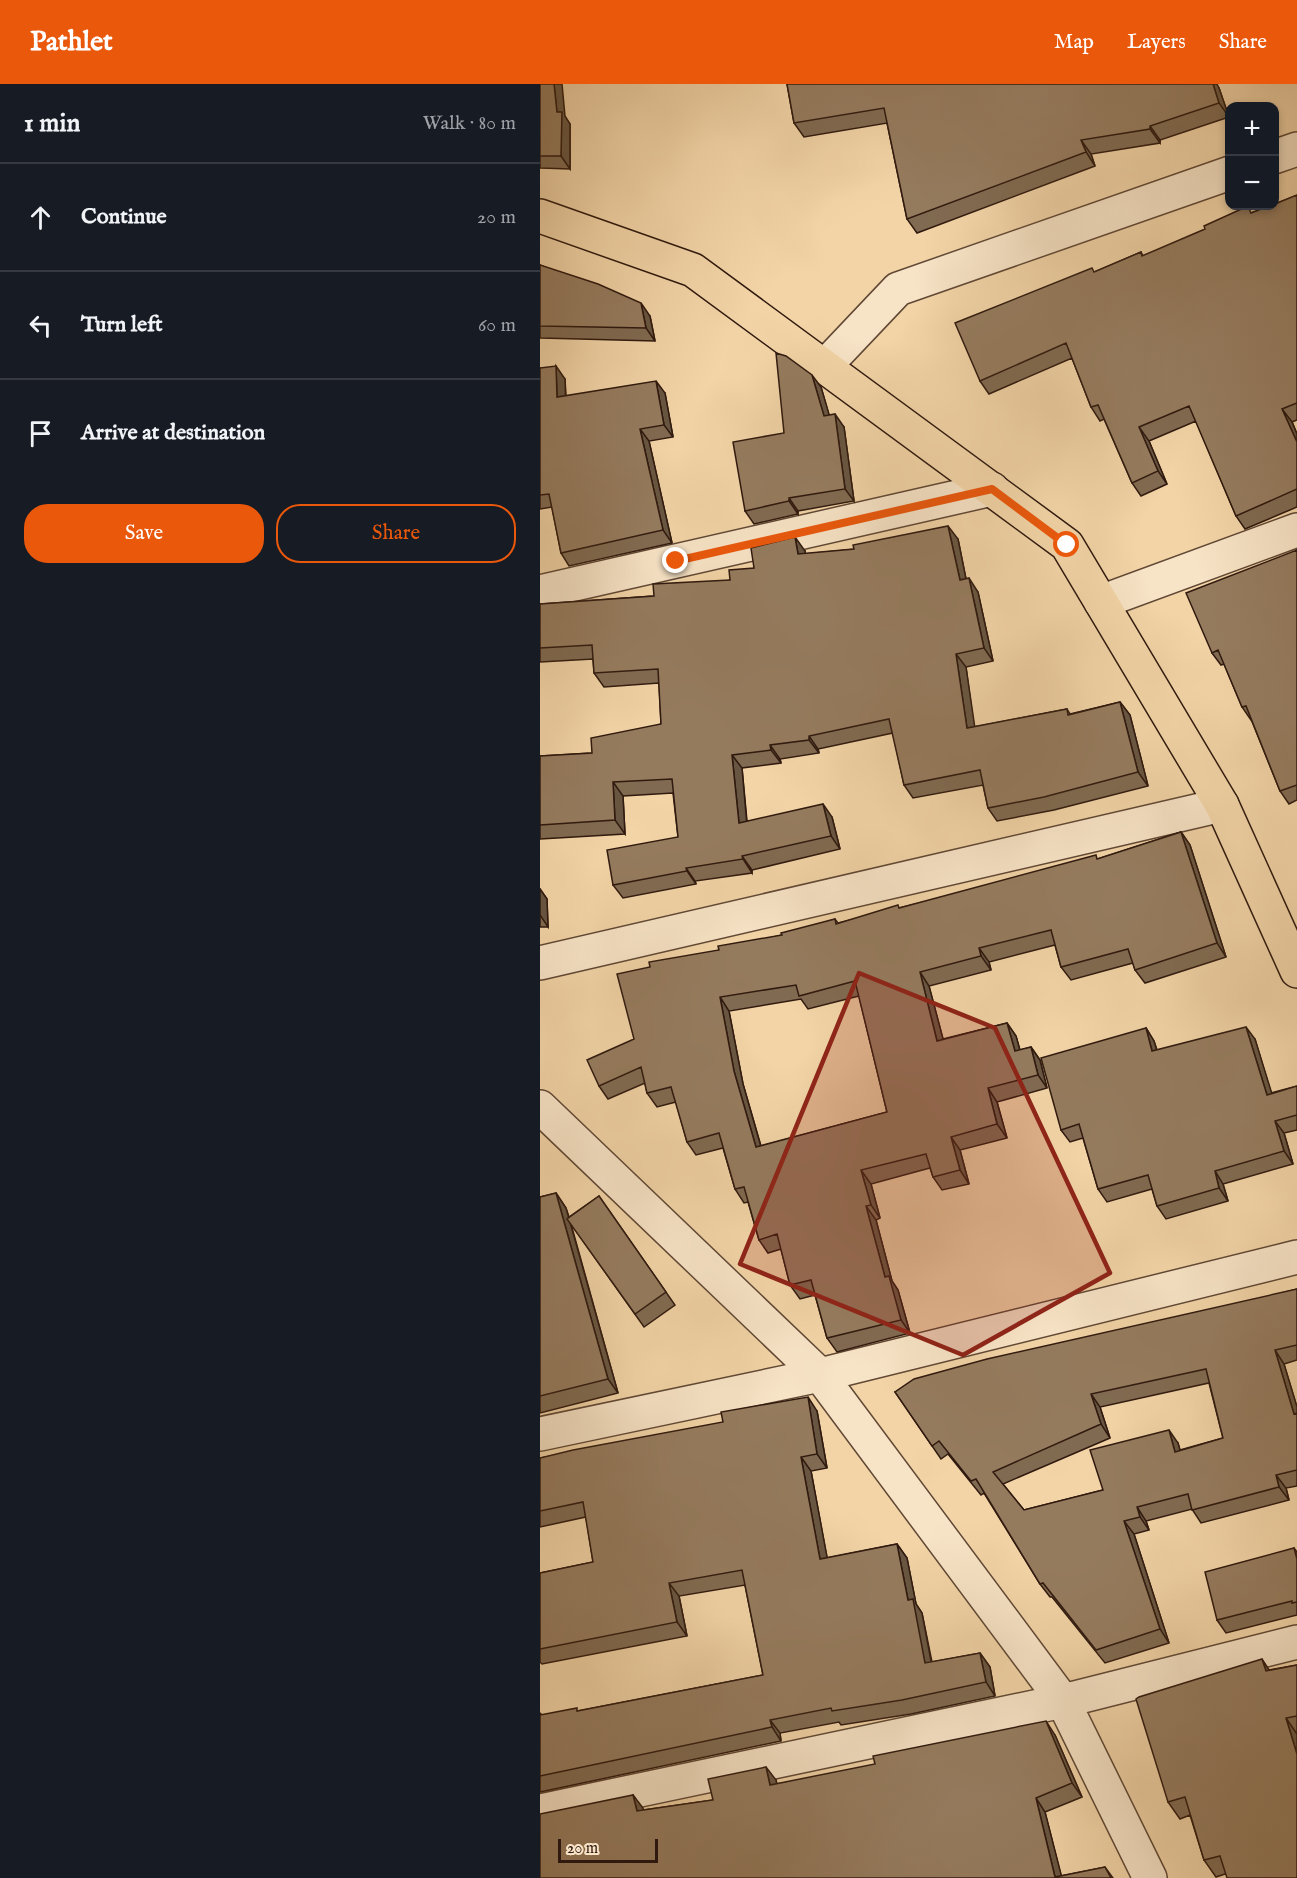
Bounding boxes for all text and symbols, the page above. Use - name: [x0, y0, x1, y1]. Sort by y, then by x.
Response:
- text: Pathlet: [30, 25, 113, 60]
- text: Map: [1054, 29, 1094, 56]
- text: Layers: [1127, 29, 1186, 56]
- text: Share: [1219, 29, 1267, 56]
- map controls: [1225, 102, 1279, 210]
- button: +: [1225, 102, 1279, 156]
- text: 1 min: [24, 107, 80, 140]
- text: Walk · 80 m: [423, 111, 516, 136]
- button: −: [1225, 156, 1279, 210]
- icon: ahead: [24, 201, 57, 234]
- text: Continue: [81, 203, 167, 231]
- text: 20 m: [477, 205, 516, 230]
- icon: left: [24, 309, 57, 342]
- text: Turn left: [81, 311, 163, 339]
- text: 60 m: [478, 313, 516, 338]
- icon: arrive: [24, 417, 57, 450]
- text: Arrive at destination: [81, 419, 265, 447]
- button: Save: [24, 504, 264, 563]
- button: Share: [276, 504, 516, 563]
- route start: [1053, 531, 1079, 557]
- route end: [662, 547, 688, 573]
- scale bar: [558, 1836, 658, 1864]
- text: 20 m: [567, 1839, 598, 1859]

